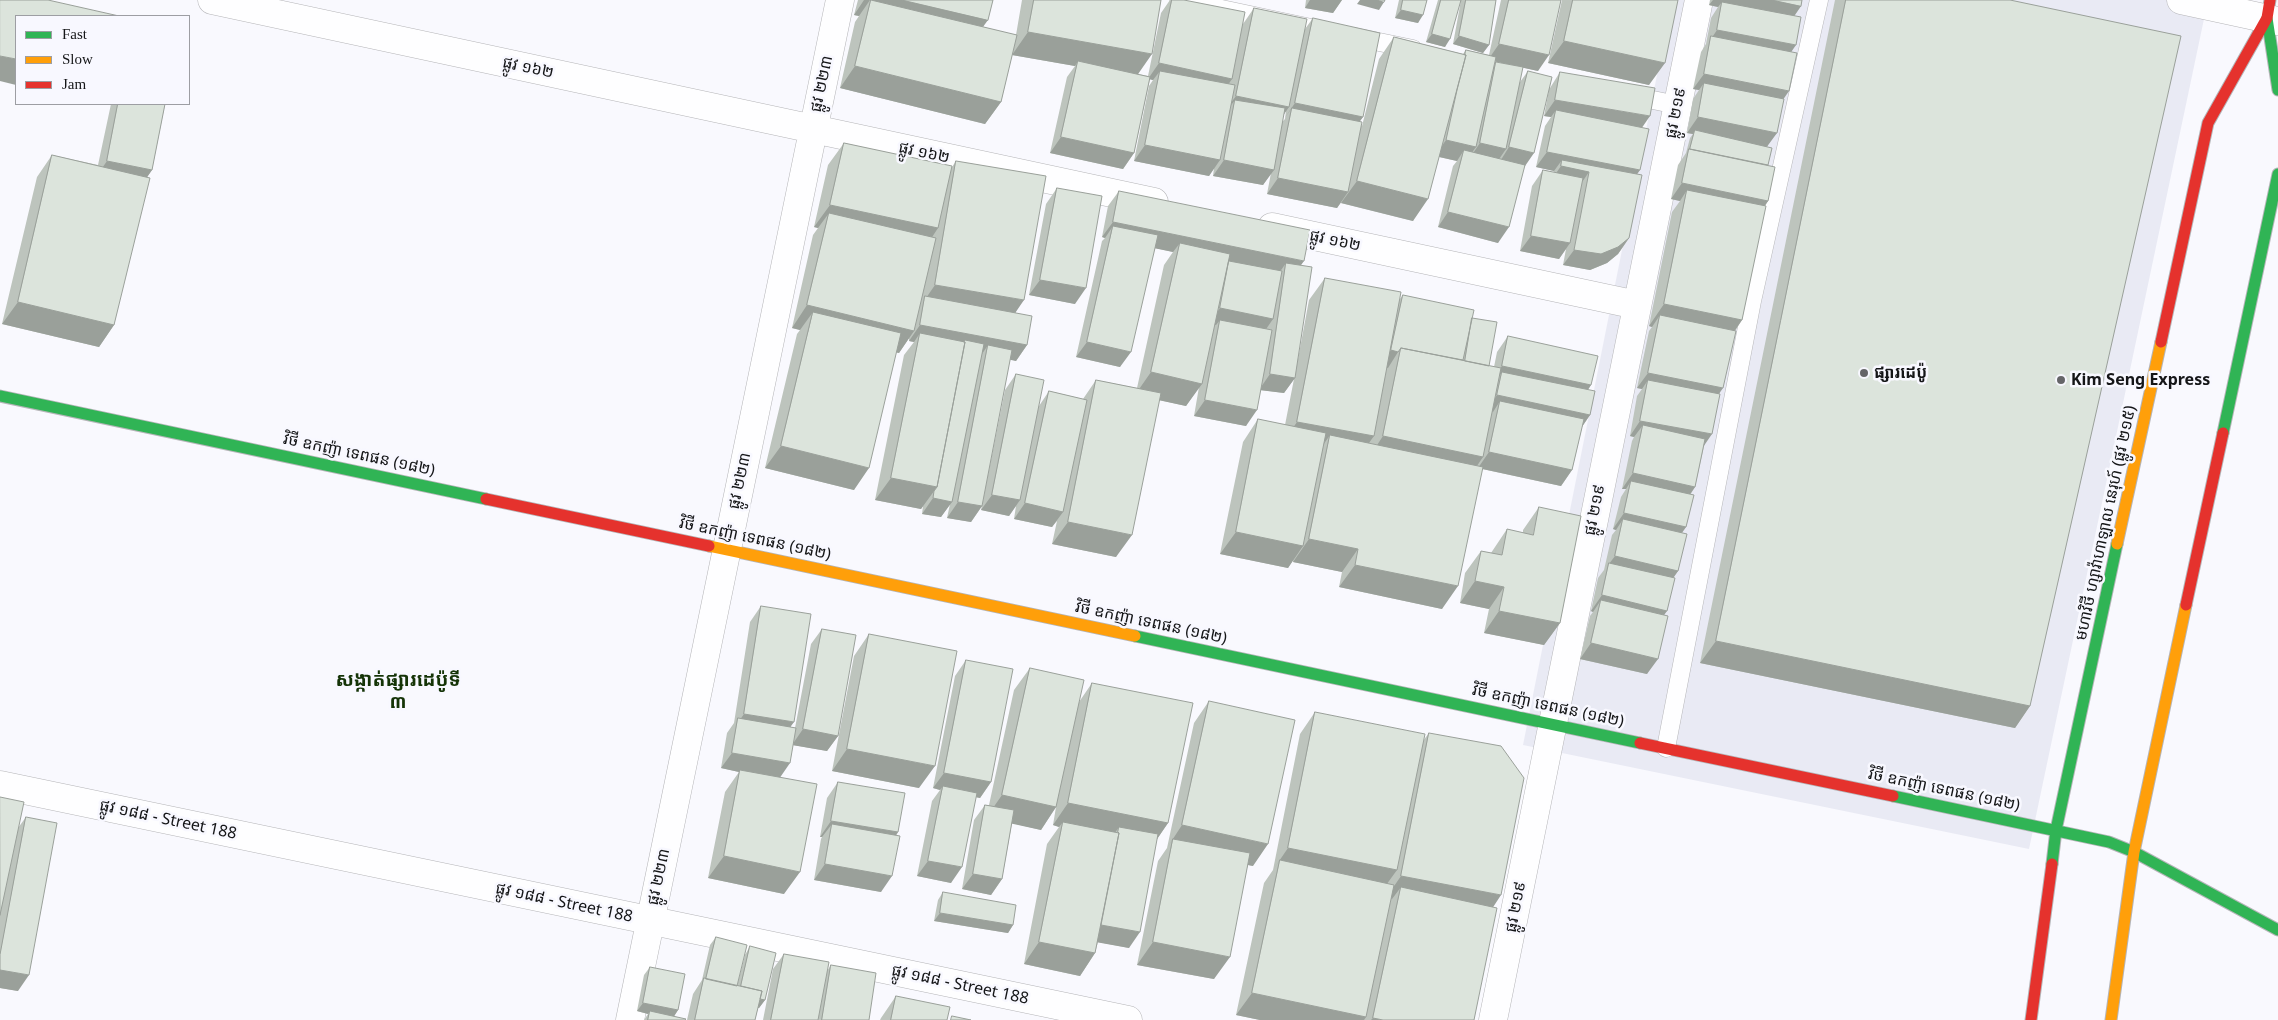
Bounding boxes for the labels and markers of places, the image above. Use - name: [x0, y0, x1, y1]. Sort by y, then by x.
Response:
- place label: ផ្សារដេប៉ូ: [1874, 363, 1927, 383]
- marker: ផ្សារដេប៉ូ: [1858, 367, 1870, 379]
- place label: Kim Seng Express: [2071, 370, 2210, 390]
- marker: Kim Seng Express: [2055, 374, 2067, 386]

